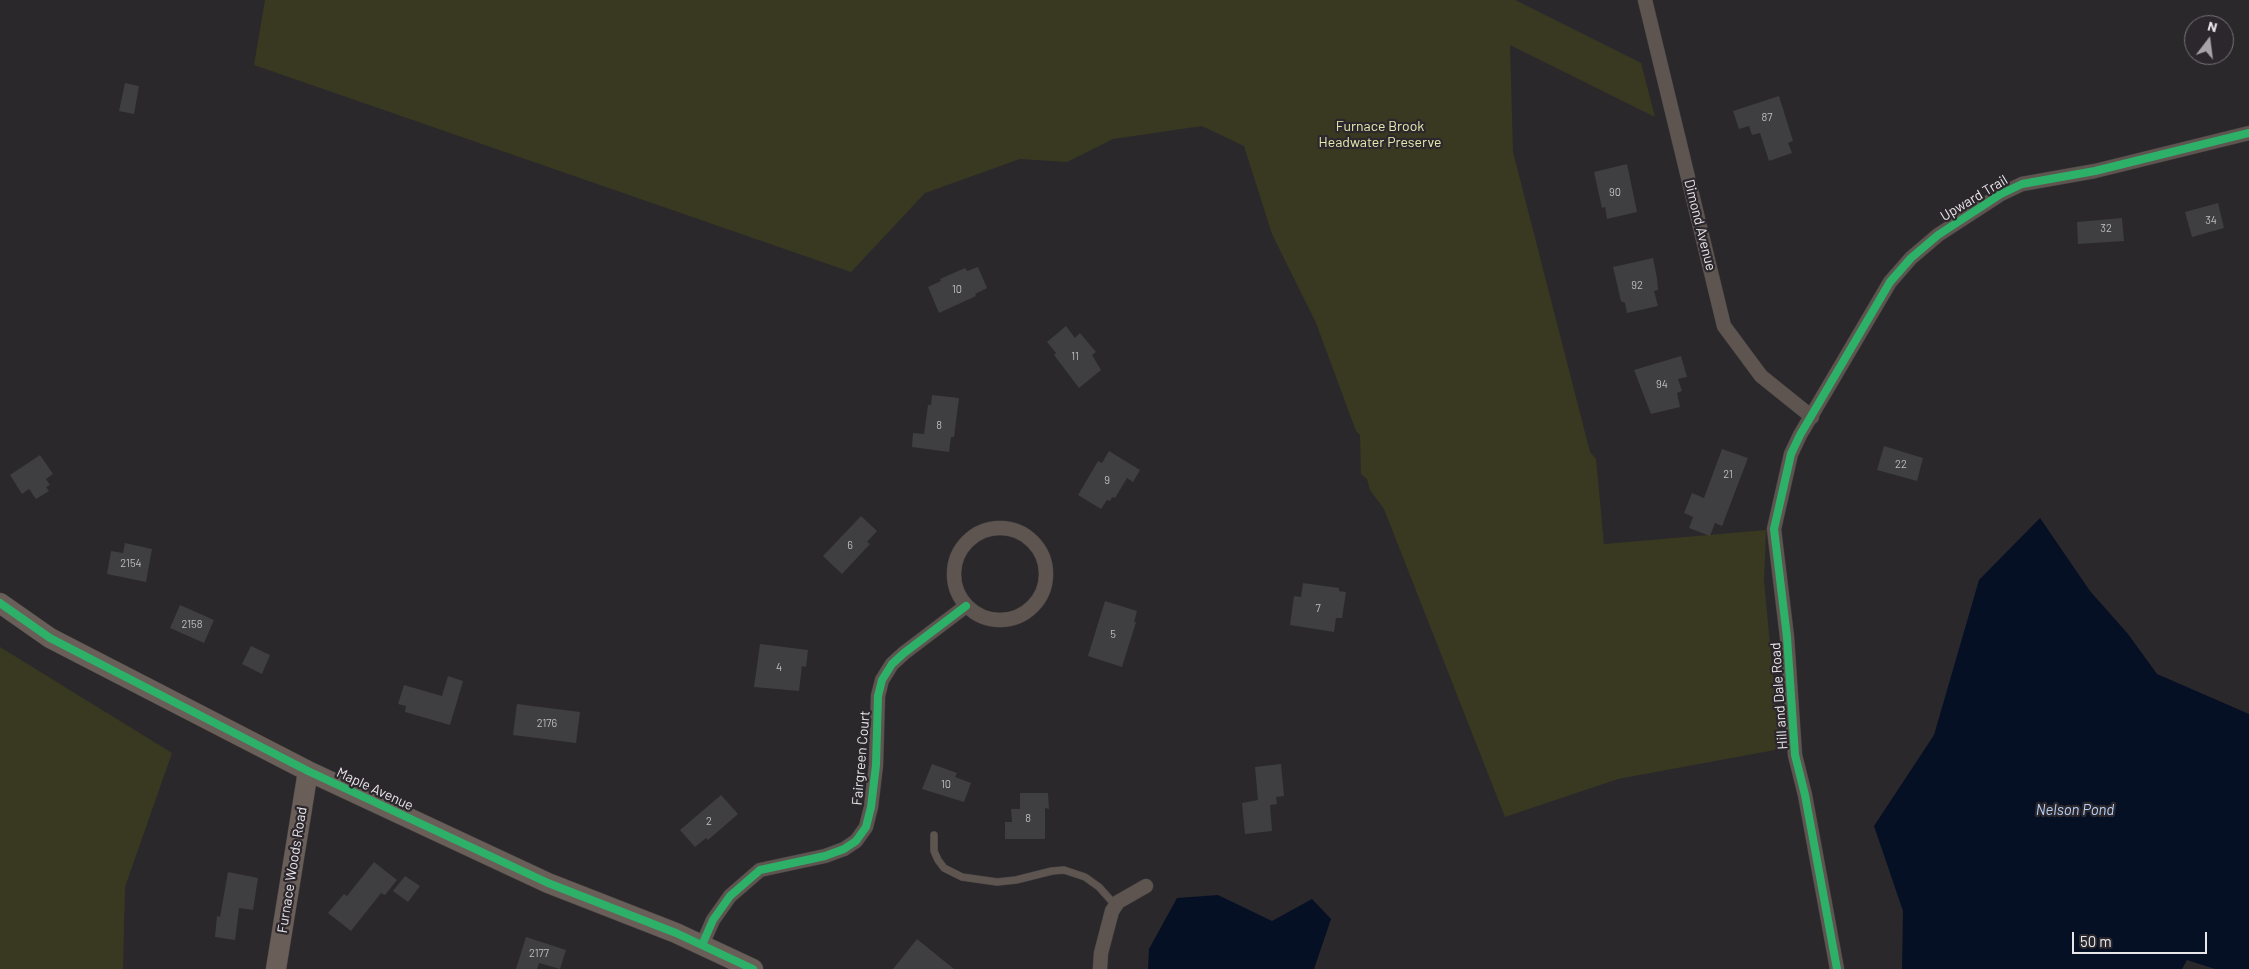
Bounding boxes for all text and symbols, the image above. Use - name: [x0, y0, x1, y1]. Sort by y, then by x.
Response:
- north arrow: [2184, 15, 2234, 65]
- text: N: [2206, 17, 2219, 35]
- house number: 87: [1762, 110, 1772, 124]
- park label: Furnace Brook Headwater Preserve: [1319, 118, 1441, 150]
- street label: Upward Trail: [1937, 171, 2011, 225]
- street label: Dimond Avenue: [1681, 178, 1719, 272]
- house number: 90: [1609, 185, 1621, 199]
- house number: 34: [2205, 213, 2217, 227]
- house number: 32: [2100, 221, 2112, 235]
- house number: 92: [1631, 278, 1643, 292]
- house number: 10: [952, 282, 962, 296]
- house number: 11: [1071, 349, 1079, 363]
- house number: 94: [1656, 377, 1668, 391]
- house number: 8: [936, 418, 942, 432]
- house number: 22: [1895, 457, 1907, 471]
- house number: 21: [1723, 467, 1733, 481]
- house number: 9: [1104, 473, 1110, 487]
- house number: 6: [847, 538, 853, 552]
- house number: 2154: [120, 556, 142, 570]
- house number: 7: [1315, 601, 1321, 615]
- house number: 2158: [182, 617, 202, 631]
- house number: 5: [1110, 627, 1116, 641]
- street label: Hill and Dale Road: [1767, 642, 1791, 750]
- house number: 4: [776, 660, 782, 674]
- street label: Fairgreen Court: [848, 710, 874, 806]
- house number: 2176: [537, 716, 557, 730]
- street label: Maple Avenue: [334, 764, 416, 814]
- house number: 10: [941, 777, 951, 791]
- water label: Nelson Pond: [2036, 801, 2114, 819]
- street label: Furnace Woods Road: [274, 806, 310, 934]
- house number: 8: [1025, 811, 1031, 825]
- house number: 2: [706, 814, 712, 828]
- scale bar: [2074, 922, 2209, 954]
- text: 50 m: [2080, 932, 2112, 950]
- house number: 2177: [529, 946, 549, 960]

